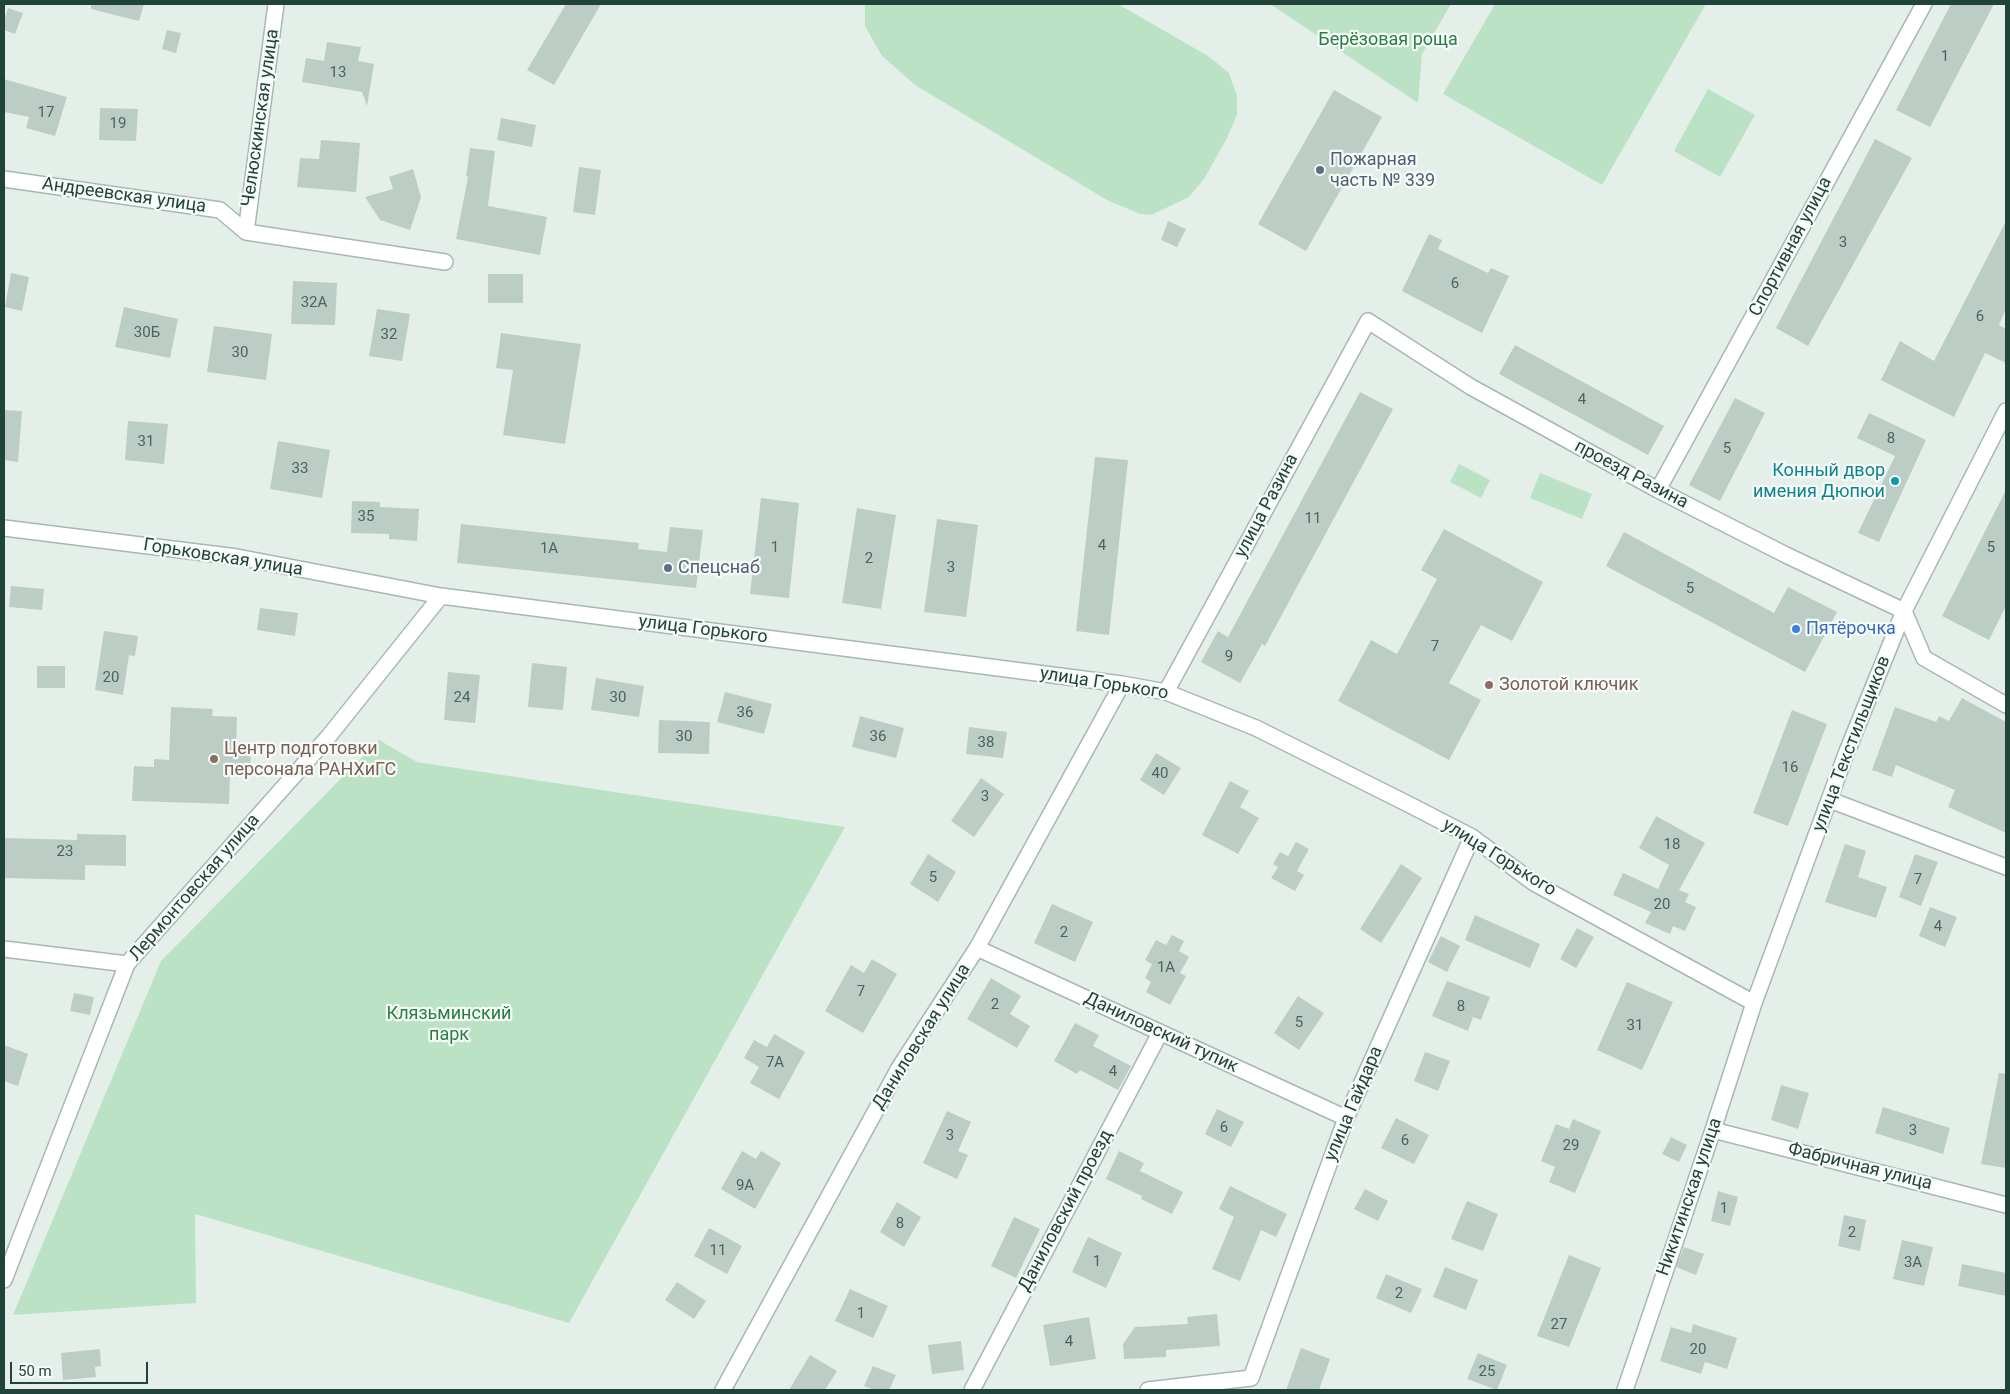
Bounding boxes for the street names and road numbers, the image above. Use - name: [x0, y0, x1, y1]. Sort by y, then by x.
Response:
- street label: Челюскинская улица: [238, 28, 284, 208]
- street label: Спортивная улица: [1745, 173, 1837, 321]
- street label: Андреевская улица: [41, 174, 207, 218]
- street label: проезд Разина: [1571, 436, 1691, 514]
- street label: улица Разина: [1231, 450, 1303, 562]
- street label: Горьковская улица: [142, 535, 304, 581]
- street label: улица Горького: [637, 611, 769, 649]
- street label: улица Текстильщиков: [1808, 653, 1896, 835]
- street label: улица Горького: [1038, 663, 1170, 705]
- street label: Лермонтовская улица: [125, 810, 265, 966]
- street label: улица Горького: [1438, 814, 1560, 902]
- street label: Даниловская улица: [868, 960, 976, 1114]
- street label: Даниловский тупик: [1081, 988, 1241, 1078]
- street label: улица Гайдара: [1320, 1043, 1388, 1165]
- street label: Никитинская улица: [1653, 1115, 1727, 1279]
- street label: Даниловский проезд: [1014, 1127, 1118, 1295]
- street label: Фабричная улица: [1786, 1139, 1934, 1195]

